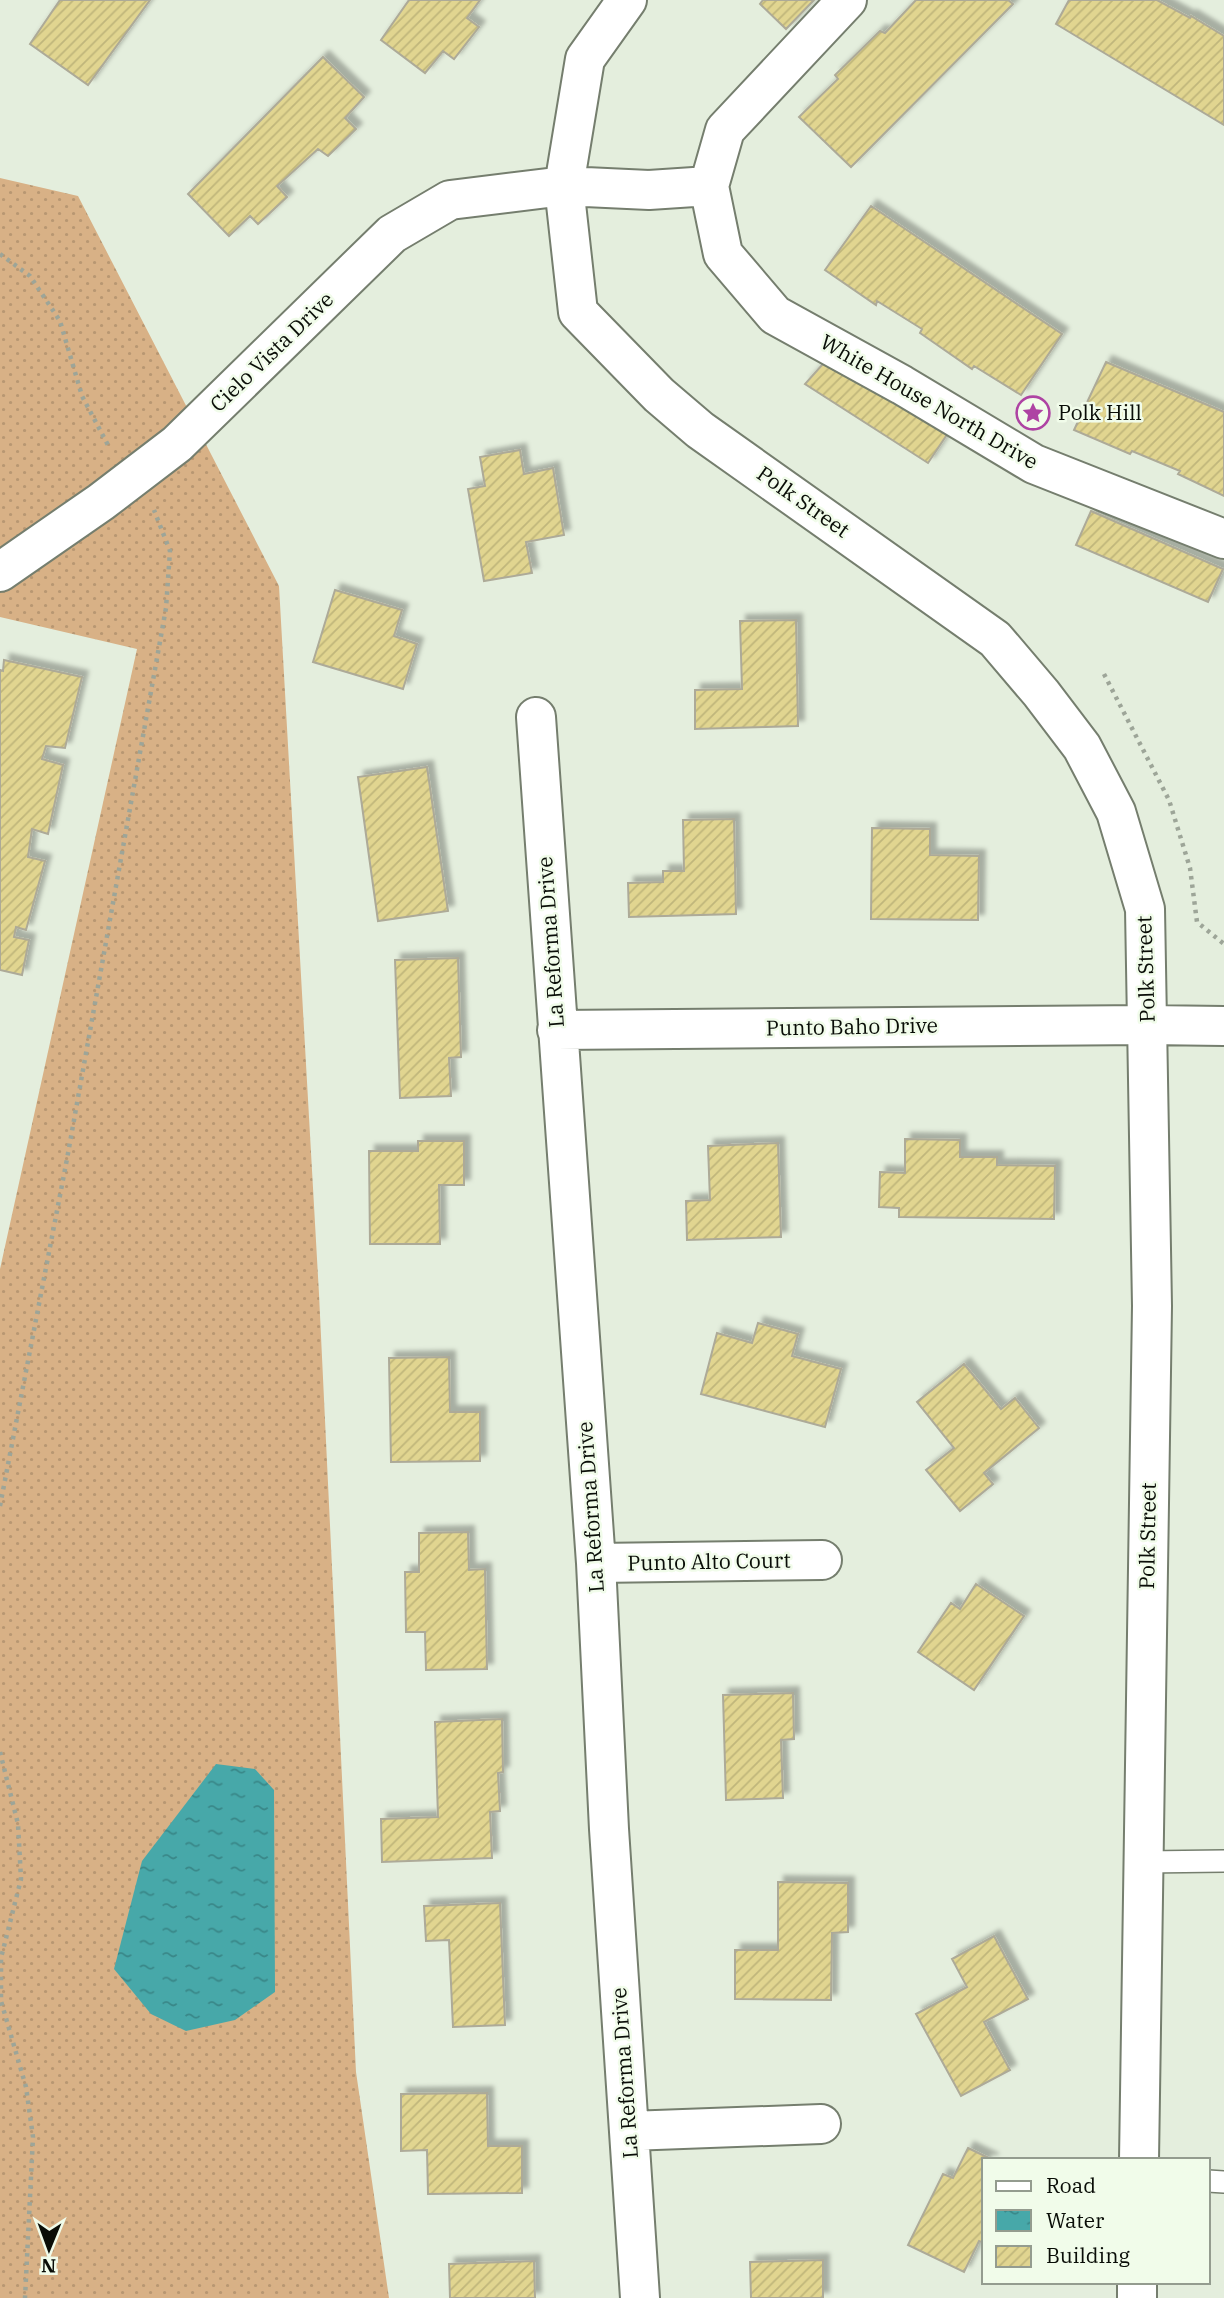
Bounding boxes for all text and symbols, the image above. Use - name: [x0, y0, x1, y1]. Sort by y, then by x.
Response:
- street label: Cielo Vista Drive: [203, 285, 339, 417]
- street label: White House North Drive: [815, 327, 1044, 475]
- place icon: Polk Hill: [1014, 394, 1052, 432]
- place label: Polk Hill: [1058, 398, 1142, 426]
- street label: Polk Street: [752, 459, 855, 543]
- street label: La Reforma Drive: [530, 856, 570, 1029]
- street label: Polk Street: [1129, 915, 1161, 1023]
- street label: Punto Baho Drive: [766, 1011, 938, 1041]
- street label: La Reforma Drive: [570, 1421, 610, 1594]
- street label: Polk Street: [1132, 1482, 1162, 1590]
- street label: Punto Alto Court: [627, 1546, 791, 1576]
- street label: La Reforma Drive: [604, 1987, 644, 2160]
- legend: [982, 2158, 1210, 2284]
- text: Road: [1046, 2171, 1096, 2199]
- text: Water: [1046, 2206, 1105, 2234]
- north arrow: [14, 2214, 84, 2284]
- text: Building: [1046, 2241, 1131, 2269]
- text: N: [41, 2254, 56, 2278]

